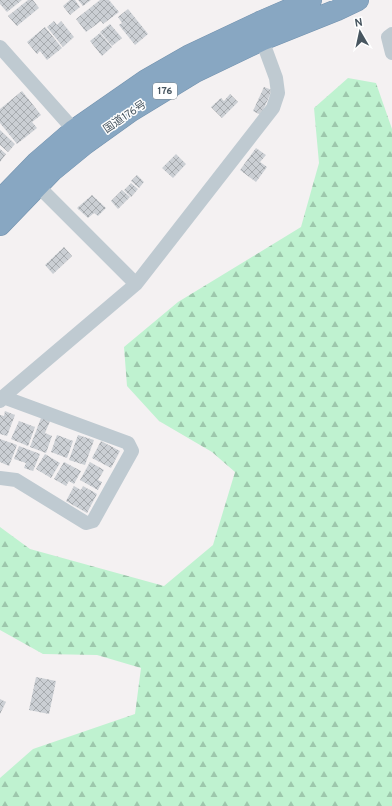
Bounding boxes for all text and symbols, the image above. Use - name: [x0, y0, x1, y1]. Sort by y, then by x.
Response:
- north arrow: [340, 12, 380, 52]
- text: N: [354, 16, 364, 31]
- road number: 176: [153, 83, 177, 99]
- street label: 国道176号: [101, 98, 149, 136]

